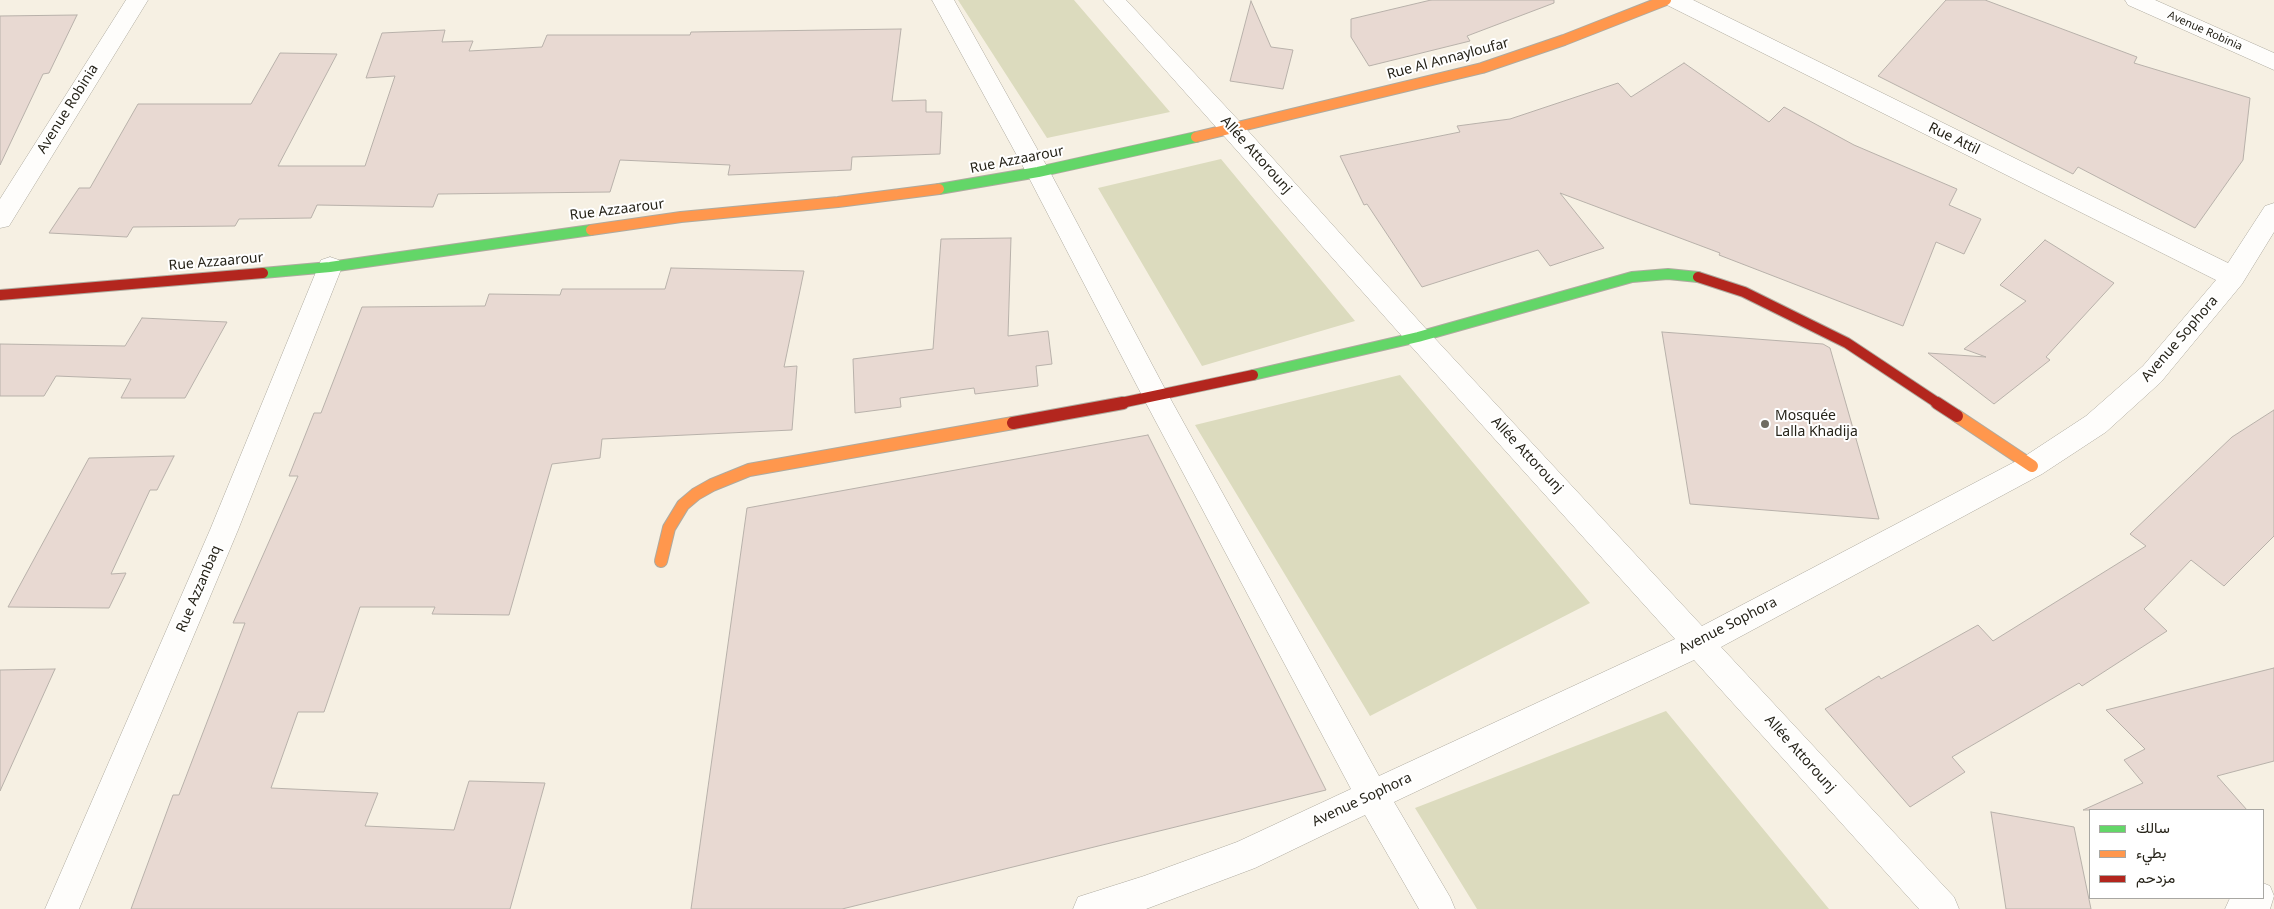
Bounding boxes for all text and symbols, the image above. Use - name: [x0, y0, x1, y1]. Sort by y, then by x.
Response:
- street label: Avenue Robinia: [2166, 9, 2244, 53]
- street label: Rue Al Annayloufar: [1385, 35, 1511, 83]
- street label: Avenue Robinia: [34, 61, 102, 157]
- street label: Allée Attorounj: [1217, 113, 1295, 197]
- street label: Rue Attil: [1926, 119, 1982, 159]
- street label: Rue Azzaarour: [969, 143, 1065, 177]
- street label: Rue Azzaarour: [569, 196, 665, 224]
- street label: Rue Azzaarour: [168, 249, 264, 275]
- street label: Avenue Sophora: [2138, 293, 2222, 385]
- place label: Mosquée Lalla Khadija: [1775, 408, 1858, 441]
- street label: Allée Attorounj: [1487, 413, 1567, 497]
- marker: Mosquée Lalla Khadija: [1759, 418, 1771, 430]
- street label: Rue Azzanbaq: [173, 543, 225, 635]
- street label: Avenue Sophora: [1676, 594, 1780, 658]
- street label: Allée Attorounj: [1761, 712, 1839, 796]
- street label: Avenue Sophora: [1309, 770, 1415, 830]
- legend: [2089, 809, 2264, 899]
- text: سالك: [2136, 817, 2170, 837]
- text: بطيء: [2136, 842, 2166, 862]
- text: مزدحم: [2136, 867, 2175, 887]

